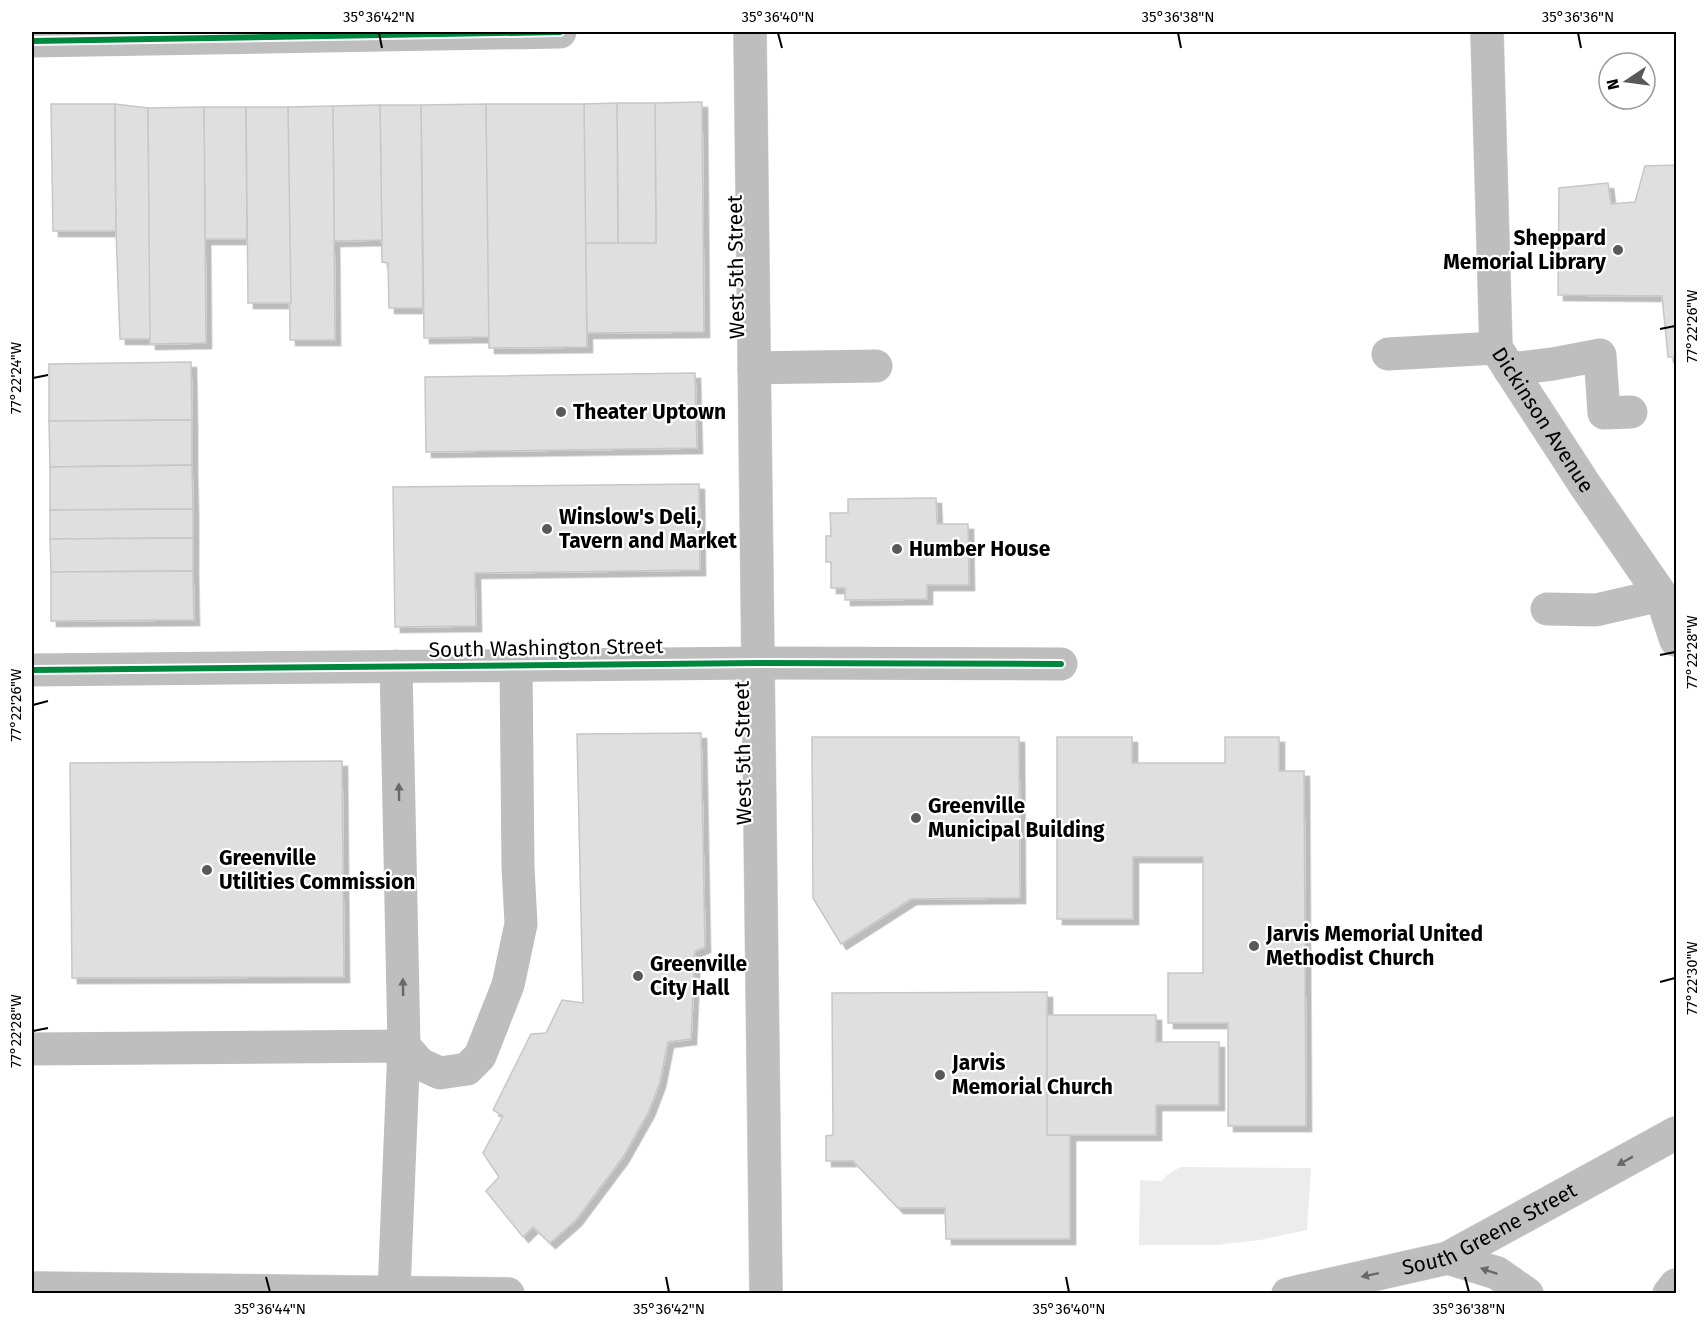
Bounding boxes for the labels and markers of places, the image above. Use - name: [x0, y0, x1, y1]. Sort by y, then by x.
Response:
- place label: Sheppard Memorial Library: [1443, 225, 1606, 275]
- marker: Sheppard Memorial Library: [1611, 243, 1625, 257]
- place label: Theater Uptown: [573, 399, 726, 425]
- marker: Theater Uptown: [554, 405, 568, 419]
- place label: Winslow's Deli, Tavern and Market: [559, 504, 738, 554]
- marker: Winslow's Deli, Tavern and Market: [540, 522, 554, 536]
- place label: Humber House: [909, 536, 1051, 562]
- marker: Humber House: [890, 542, 904, 556]
- place label: Greenville Municipal Building: [928, 793, 1105, 843]
- marker: Greenville Municipal Building: [909, 811, 923, 825]
- place label: Greenville Utilities Commission: [219, 845, 415, 895]
- marker: Greenville Utilities Commission: [200, 863, 214, 877]
- place label: Jarvis Memorial United Methodist Church: [1265, 921, 1483, 971]
- marker: Jarvis Memorial United Methodist Church: [1247, 939, 1261, 953]
- place label: Greenville City Hall: [650, 951, 748, 1001]
- marker: Greenville City Hall: [631, 969, 645, 983]
- place label: Jarvis Memorial Church: [951, 1050, 1113, 1100]
- marker: Jarvis Memorial Church: [933, 1068, 947, 1082]

